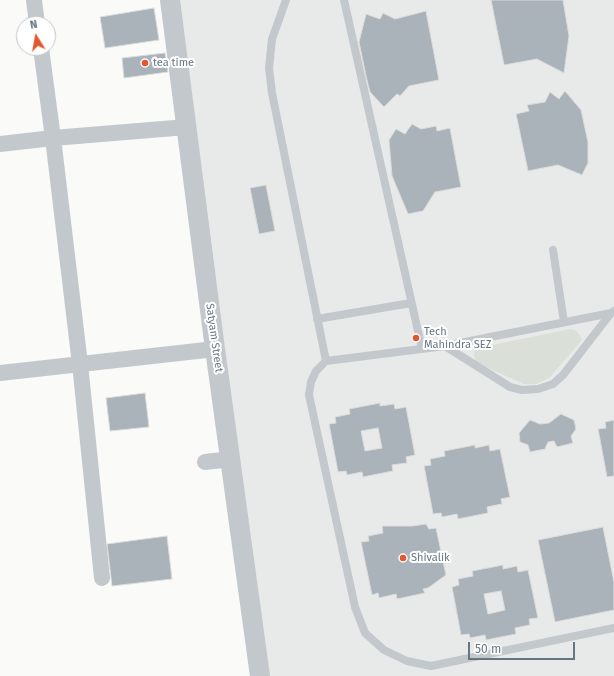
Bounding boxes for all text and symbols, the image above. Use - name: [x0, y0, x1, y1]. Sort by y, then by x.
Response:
- north arrow: [16, 16, 56, 56]
- text: N: [29, 18, 39, 32]
- place label: tea time: [153, 56, 194, 70]
- marker: tea time: [140, 58, 150, 68]
- street label: Satyam Street: [203, 303, 225, 373]
- place label: Tech Mahindra SEZ: [424, 325, 491, 351]
- marker: Tech Mahindra SEZ: [411, 333, 421, 343]
- place label: Shivalik: [411, 551, 450, 565]
- marker: Shivalik: [398, 553, 408, 563]
- scale bar: [470, 634, 577, 660]
- text: 50 m: [475, 642, 501, 656]

